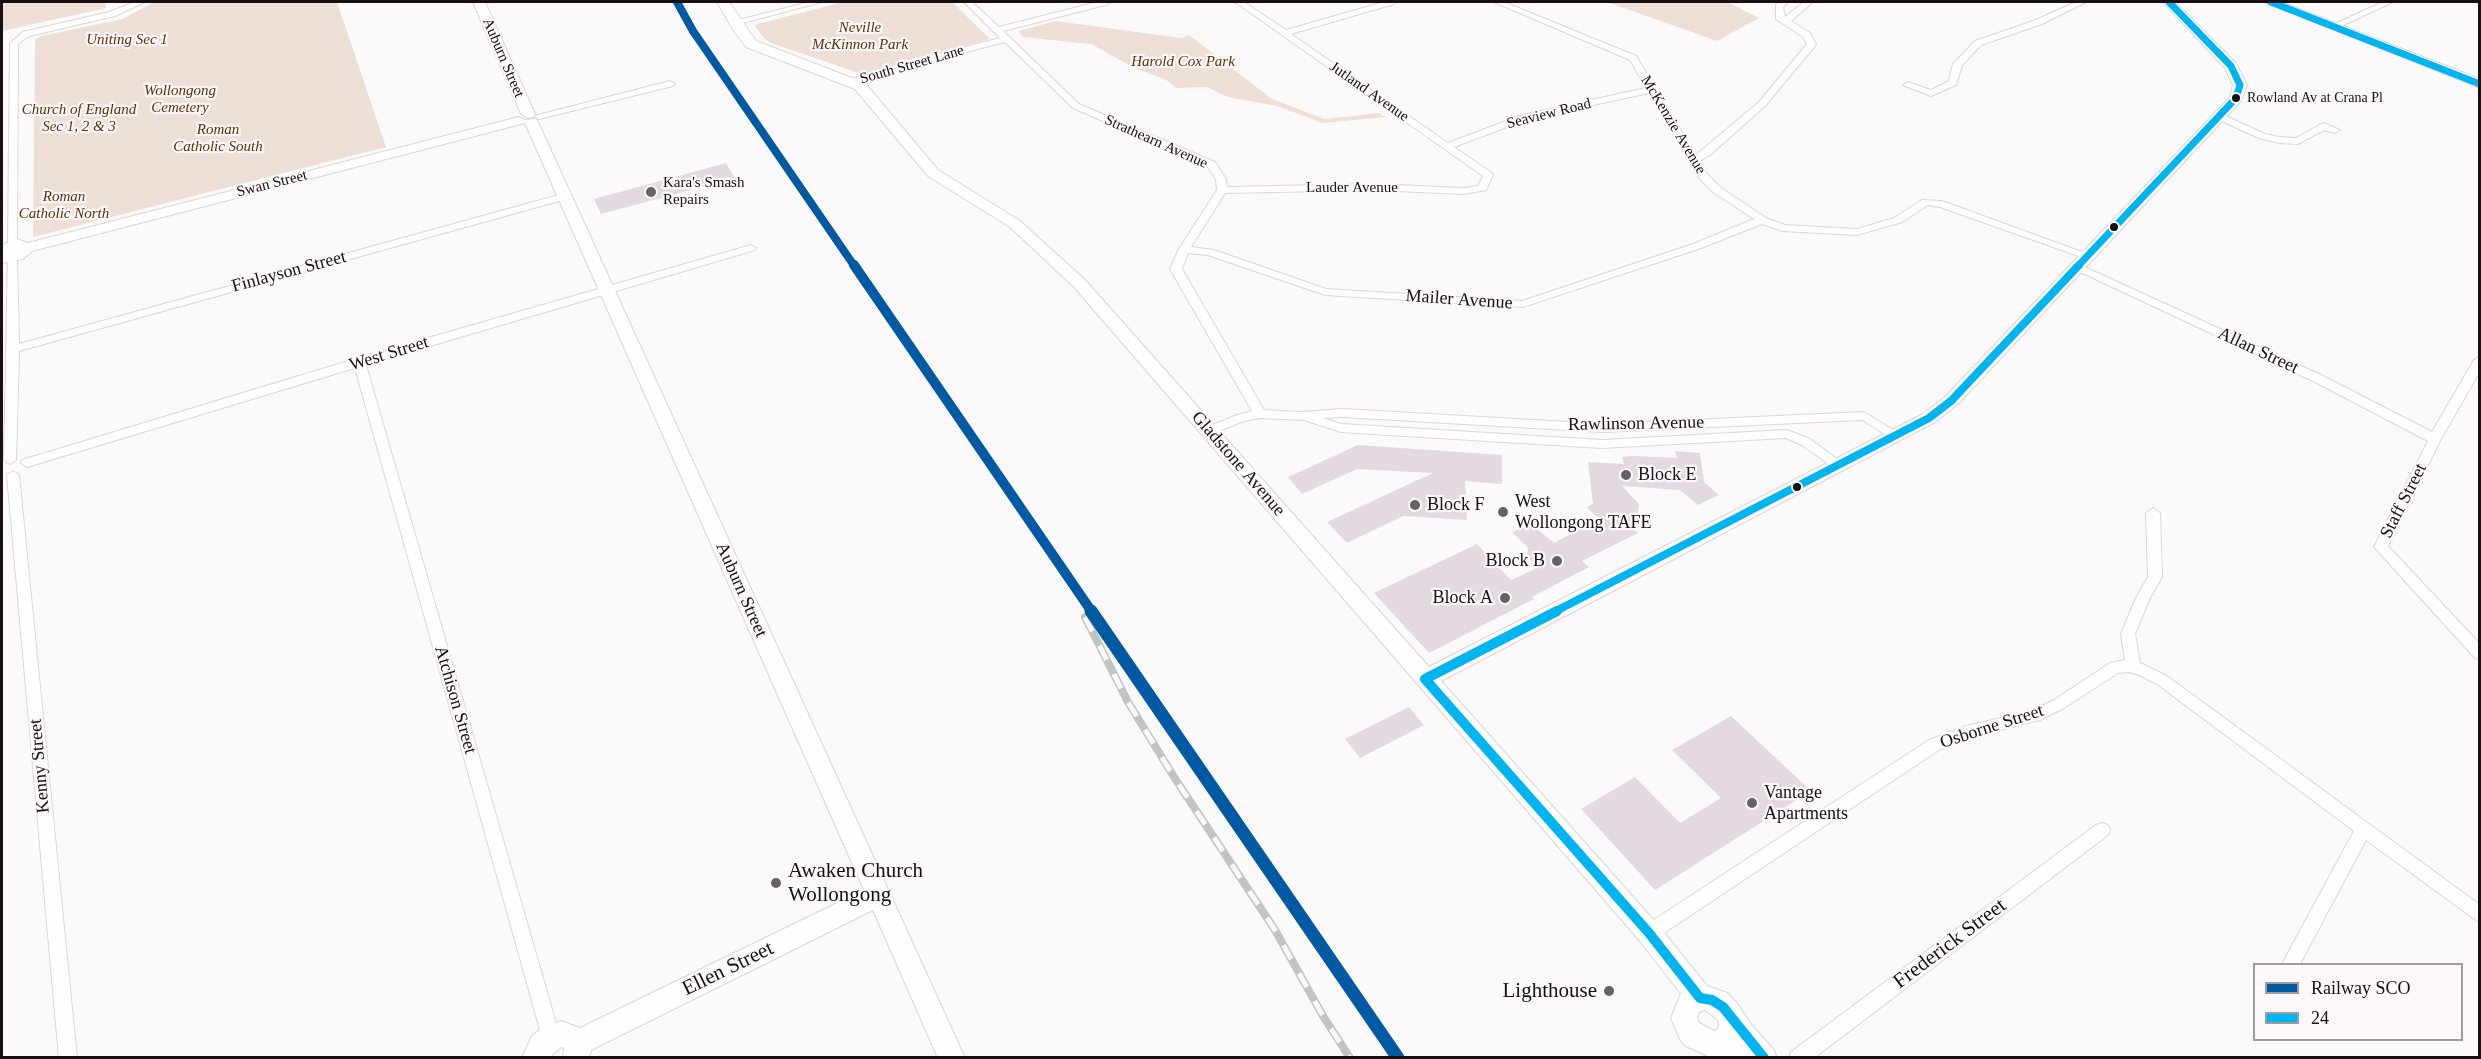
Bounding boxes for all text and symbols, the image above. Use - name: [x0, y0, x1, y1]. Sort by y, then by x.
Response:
- street label: Auburn Street: [478, 16, 528, 100]
- park label: Neville McKinnon Park: [812, 19, 908, 54]
- park label: Uniting Sec 1: [86, 31, 168, 49]
- street label: South Street Lane: [858, 42, 966, 88]
- park label: Harold Cox Park: [1131, 53, 1235, 71]
- street label: Jutland Avenue: [1326, 58, 1412, 126]
- street label: McKenzie Avenue: [1637, 72, 1709, 178]
- park label: Wollongong Cemetery: [144, 82, 216, 117]
- place label: Rowland Av at Crana Pl: [2247, 90, 2383, 106]
- marker: Rowland Av at Crana Pl: [2230, 92, 2242, 104]
- street label: Seaview Road: [1505, 95, 1593, 133]
- park label: Church of England Sec 1, 2 & 3: [22, 101, 136, 136]
- street label: Strathearn Avenue: [1102, 111, 1210, 173]
- park label: Roman Catholic South: [173, 121, 263, 156]
- street label: Swan Street: [235, 167, 309, 201]
- place label: Kara's Smash Repairs: [663, 174, 744, 209]
- street label: Lauder Avenue: [1306, 179, 1398, 197]
- marker: Kara's Smash Repairs: [644, 185, 658, 199]
- park label: Roman Catholic North: [19, 188, 109, 223]
- unlabelled marker: [2108, 221, 2120, 233]
- street label: Finlayson Street: [229, 246, 349, 298]
- street label: Mailer Avenue: [1405, 285, 1513, 315]
- street label: Allan Street: [2214, 323, 2302, 379]
- street label: West Street: [347, 332, 431, 376]
- street label: Gladstone Avenue: [1187, 407, 1289, 521]
- street label: Rawlinson Avenue: [1568, 412, 1704, 436]
- street label: Staff Street: [2376, 460, 2432, 542]
- place label: Block E: [1638, 464, 1696, 486]
- marker: Block E: [1619, 468, 1633, 482]
- unlabelled marker: [1791, 481, 1803, 493]
- place label: West Wollongong TAFE: [1515, 491, 1652, 534]
- place label: Block F: [1427, 494, 1485, 516]
- marker: Block F: [1408, 498, 1422, 512]
- marker: West Wollongong TAFE: [1496, 505, 1510, 519]
- street label: Auburn Street: [710, 539, 772, 641]
- place label: Block B: [1485, 550, 1545, 572]
- marker: Block B: [1550, 554, 1564, 568]
- place label: Block A: [1433, 587, 1493, 609]
- marker: Block A: [1498, 591, 1512, 605]
- street label: Atchison Street: [429, 643, 481, 757]
- street label: Osborne Street: [1938, 700, 2046, 754]
- street label: Kenny Street: [25, 718, 55, 814]
- place label: Vantage Apartments: [1764, 782, 1848, 824]
- marker: Vantage Apartments: [1745, 796, 1759, 810]
- place label: Awaken Church Wollongong: [788, 858, 923, 908]
- marker: Awaken Church Wollongong: [769, 876, 783, 890]
- street label: Frederick Street: [1889, 893, 2011, 995]
- street label: Ellen Street: [678, 936, 778, 1002]
- legend: [2253, 963, 2463, 1041]
- place label: Lighthouse: [1503, 978, 1597, 1004]
- text: Railway SCO: [2311, 978, 2411, 998]
- marker: Lighthouse: [1602, 984, 1616, 998]
- text: 24: [2311, 1008, 2329, 1028]

